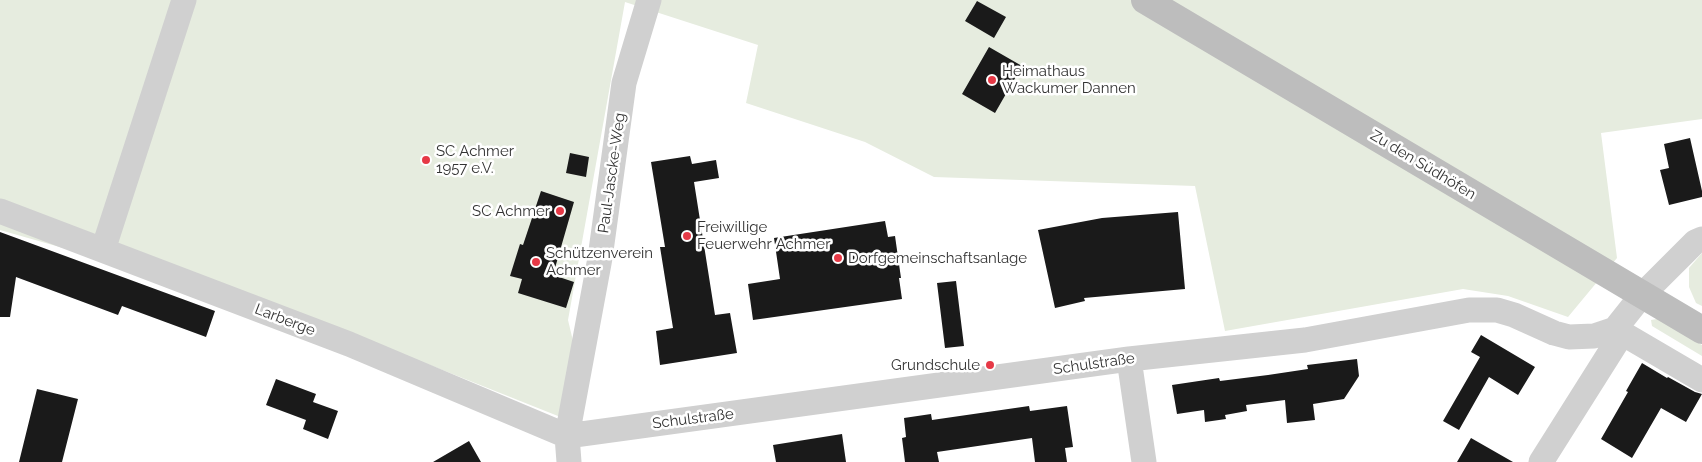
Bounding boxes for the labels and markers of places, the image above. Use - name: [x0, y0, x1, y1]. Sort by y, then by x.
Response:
- place label: Heimathaus Wackumer Dannen: [1002, 62, 1136, 97]
- marker: Heimathaus Wackumer Dannen: [986, 74, 998, 86]
- place label: SC Achmer 1957 e.V.: [436, 142, 514, 177]
- marker: SC Achmer 1957 e.V.: [420, 154, 432, 166]
- place label: SC Achmer: [472, 202, 550, 220]
- marker: SC Achmer: [554, 205, 566, 217]
- place label: Freiwillige Feuerwehr Achmer: [697, 218, 830, 253]
- marker: Freiwillige Feuerwehr Achmer: [681, 230, 693, 242]
- place label: Schützenverein Achmer: [546, 244, 653, 279]
- place label: Dorfgemeinschaftsanlage: [848, 249, 1027, 267]
- marker: Dorfgemeinschaftsanlage: [832, 252, 844, 264]
- marker: Schützenverein Achmer: [530, 256, 542, 268]
- place label: Grundschule: [891, 356, 980, 374]
- marker: Grundschule: [984, 359, 996, 371]

